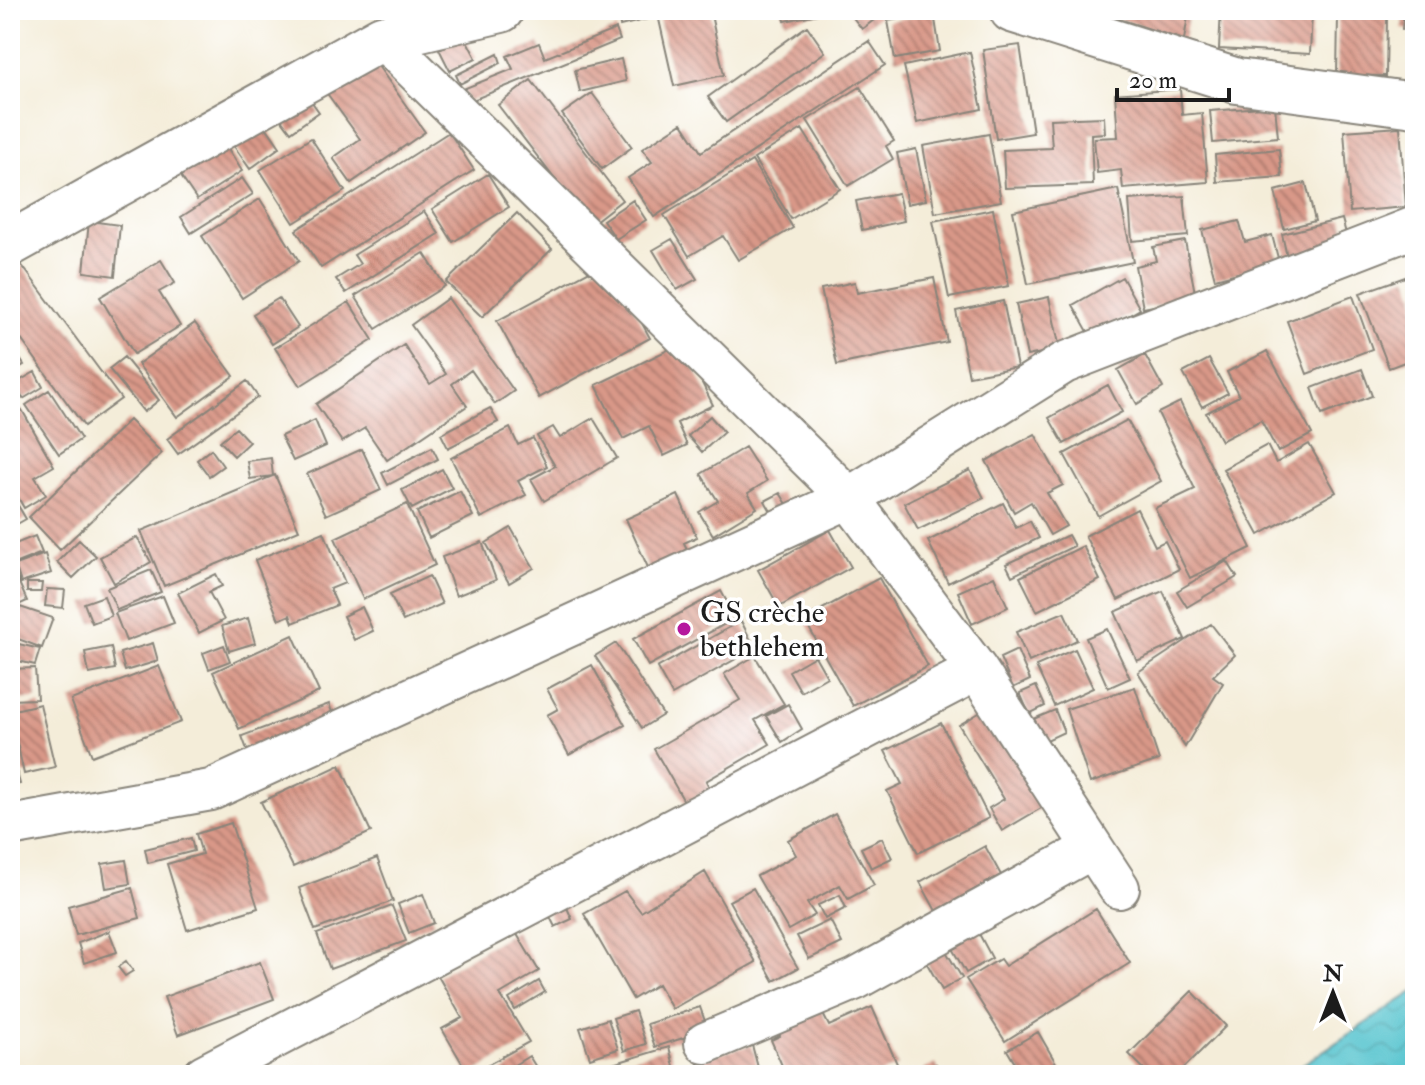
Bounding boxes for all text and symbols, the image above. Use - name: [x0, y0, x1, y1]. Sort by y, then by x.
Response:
- scale bar: [1117, 52, 1229, 102]
- text: 20 m: [1129, 65, 1178, 96]
- place label: GS crèche bethlehem: [700, 594, 824, 665]
- marker: GS crèche bethlehem: [675, 620, 693, 638]
- north arrow: [1293, 953, 1373, 1033]
- text: N: [1322, 960, 1343, 988]

